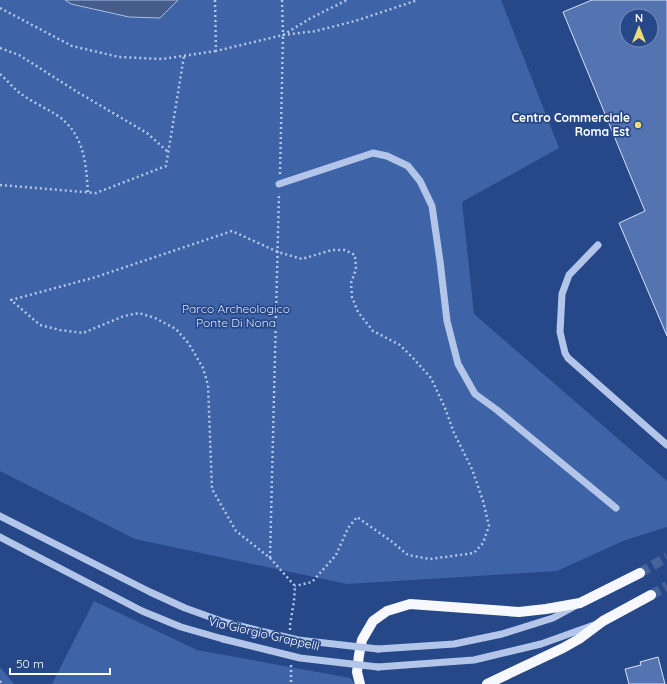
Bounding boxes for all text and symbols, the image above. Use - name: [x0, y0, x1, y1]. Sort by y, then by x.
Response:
- north arrow: [619, 8, 659, 48]
- text: N: [635, 11, 643, 25]
- place label: Centro Commerciale Roma Est: [512, 110, 630, 139]
- marker: Centro Commerciale Roma Est: [633, 120, 643, 130]
- park label: Parco Archeologico Ponte Di Nona: [182, 301, 290, 330]
- street label: Via Giorgio Grappelli: [207, 613, 321, 654]
- scale bar: [10, 650, 110, 676]
- text: 50 m: [16, 656, 44, 671]

